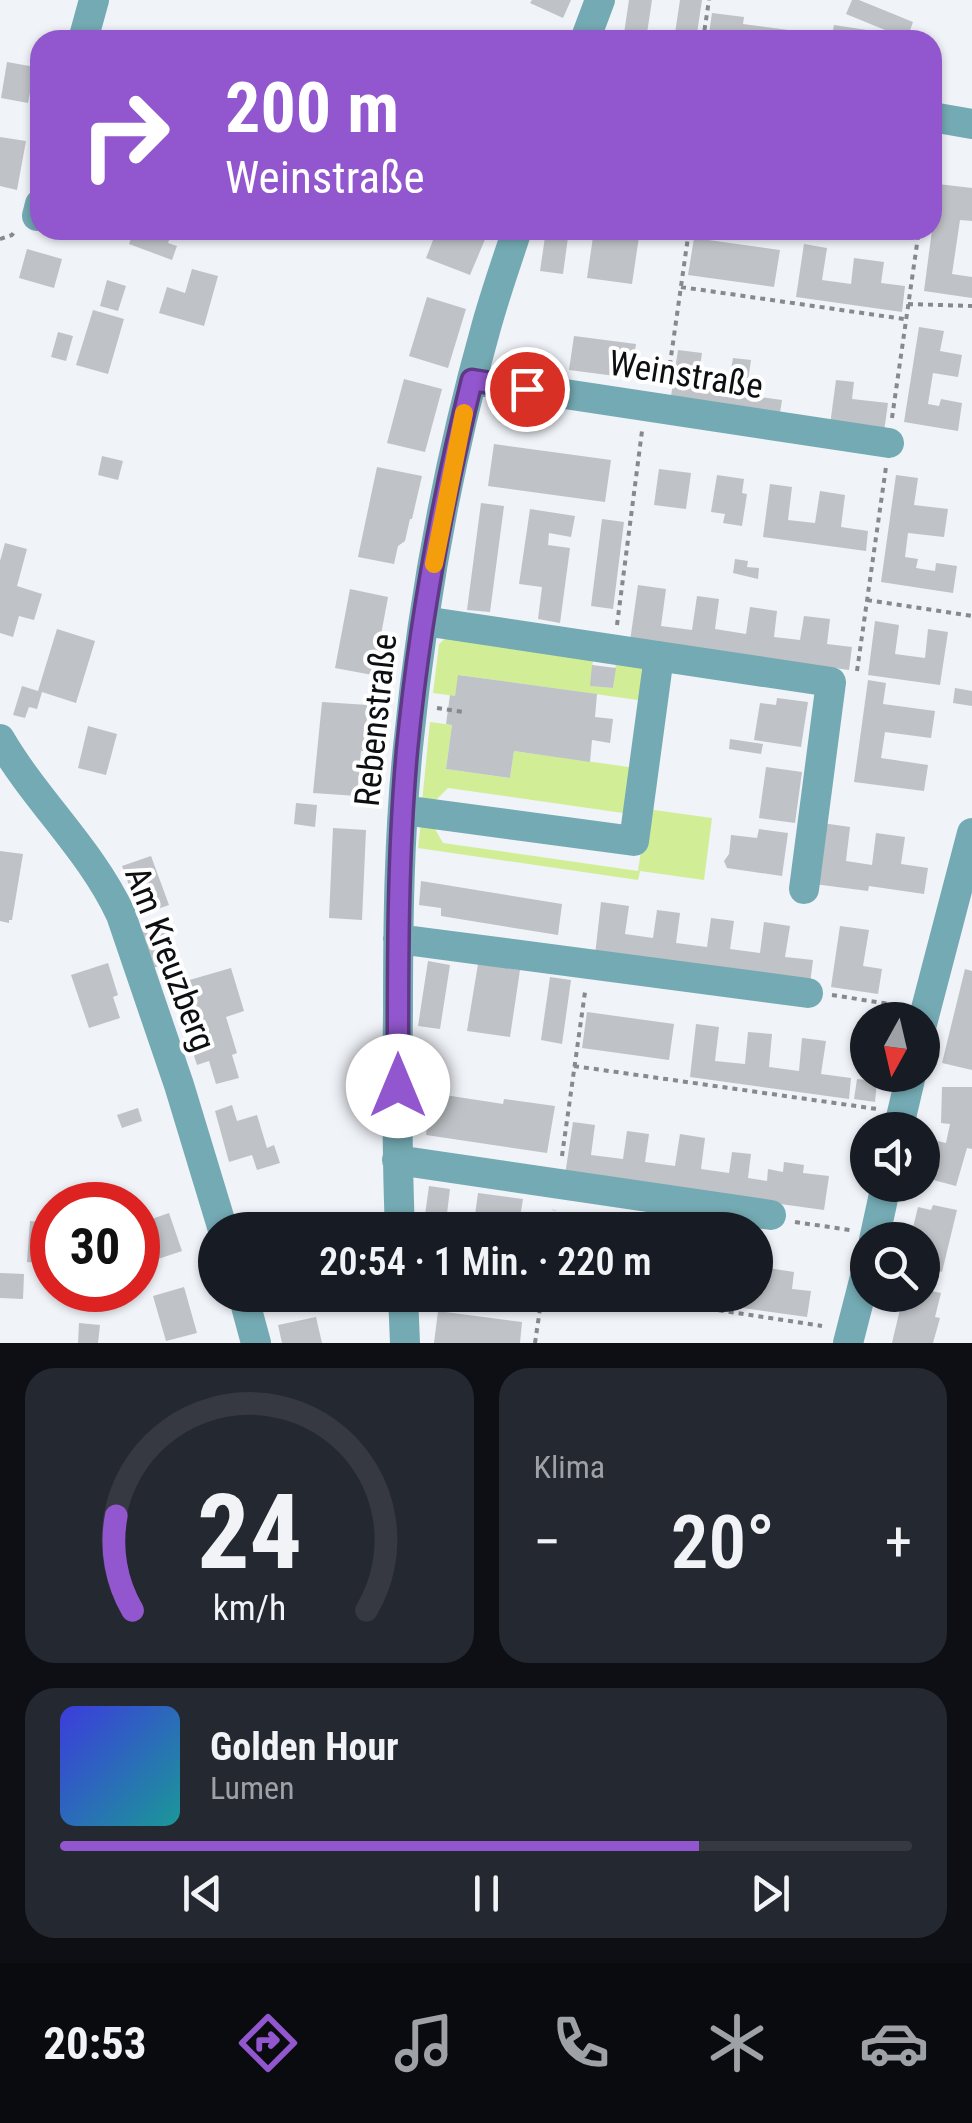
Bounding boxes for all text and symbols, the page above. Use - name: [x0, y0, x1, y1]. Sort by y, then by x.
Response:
- text: 200 m: [225, 67, 399, 149]
- icon: right: [60, 70, 190, 200]
- text: Weinstraße: [225, 151, 425, 204]
- street label: Weinstraße: [606, 343, 766, 407]
- pin: [485, 347, 570, 432]
- icon: arrive: [500, 362, 555, 417]
- street label: Rebenstraße: [347, 632, 405, 808]
- street label: Am Kreuzberg: [116, 861, 224, 1057]
- north arrow: [850, 1002, 940, 1092]
- map controls: [850, 1002, 940, 1312]
- position arrow: [346, 1034, 450, 1138]
- button: sound: [850, 1112, 940, 1202]
- speed limit sign: 30: [30, 1182, 160, 1312]
- button: search: [850, 1222, 940, 1312]
- text: 20:54 · 1 Min. · 220 m: [319, 1240, 652, 1284]
- text: Klima: [534, 1448, 605, 1486]
- text: 24: [197, 1472, 302, 1593]
- text: 20°: [671, 1498, 775, 1586]
- text: −: [534, 1510, 561, 1574]
- text: +: [885, 1510, 912, 1574]
- text: km/h: [212, 1587, 286, 1629]
- text: Golden Hour: [210, 1725, 399, 1769]
- text: Lumen: [210, 1769, 295, 1807]
- icon: previous: [175, 1866, 230, 1921]
- icon: pause: [459, 1866, 514, 1921]
- icon: next: [743, 1866, 798, 1921]
- icon: directions: [233, 2008, 303, 2078]
- icon: music: [389, 2008, 459, 2078]
- icon: phone: [546, 2008, 616, 2078]
- icon: climate: [702, 2008, 772, 2078]
- icon: car: [859, 2008, 929, 2078]
- text: 20:53: [43, 2017, 147, 2070]

